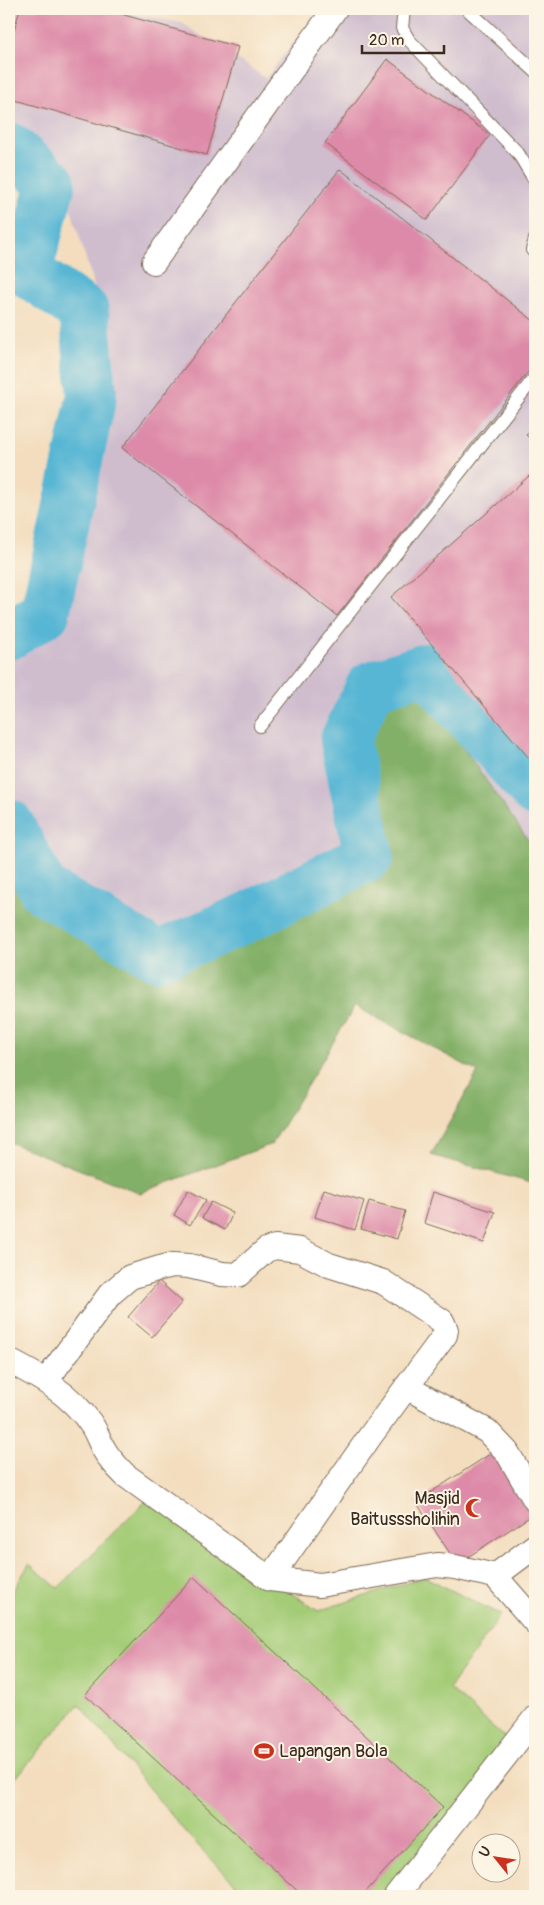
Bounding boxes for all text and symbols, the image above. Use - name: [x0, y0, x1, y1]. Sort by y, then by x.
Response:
- scale bar: [362, 22, 444, 54]
- text: 20 m: [369, 31, 404, 50]
- place label: Masjid Baitusssholihin: [350, 1487, 460, 1531]
- mosque icon: Masjid Baitusssholihin: [464, 1497, 486, 1519]
- sports icon: Lapangan Bola: [253, 1740, 275, 1762]
- place label: Lapangan Bola: [279, 1740, 388, 1763]
- north arrow: [472, 1832, 522, 1882]
- text: U: [475, 1843, 495, 1860]

